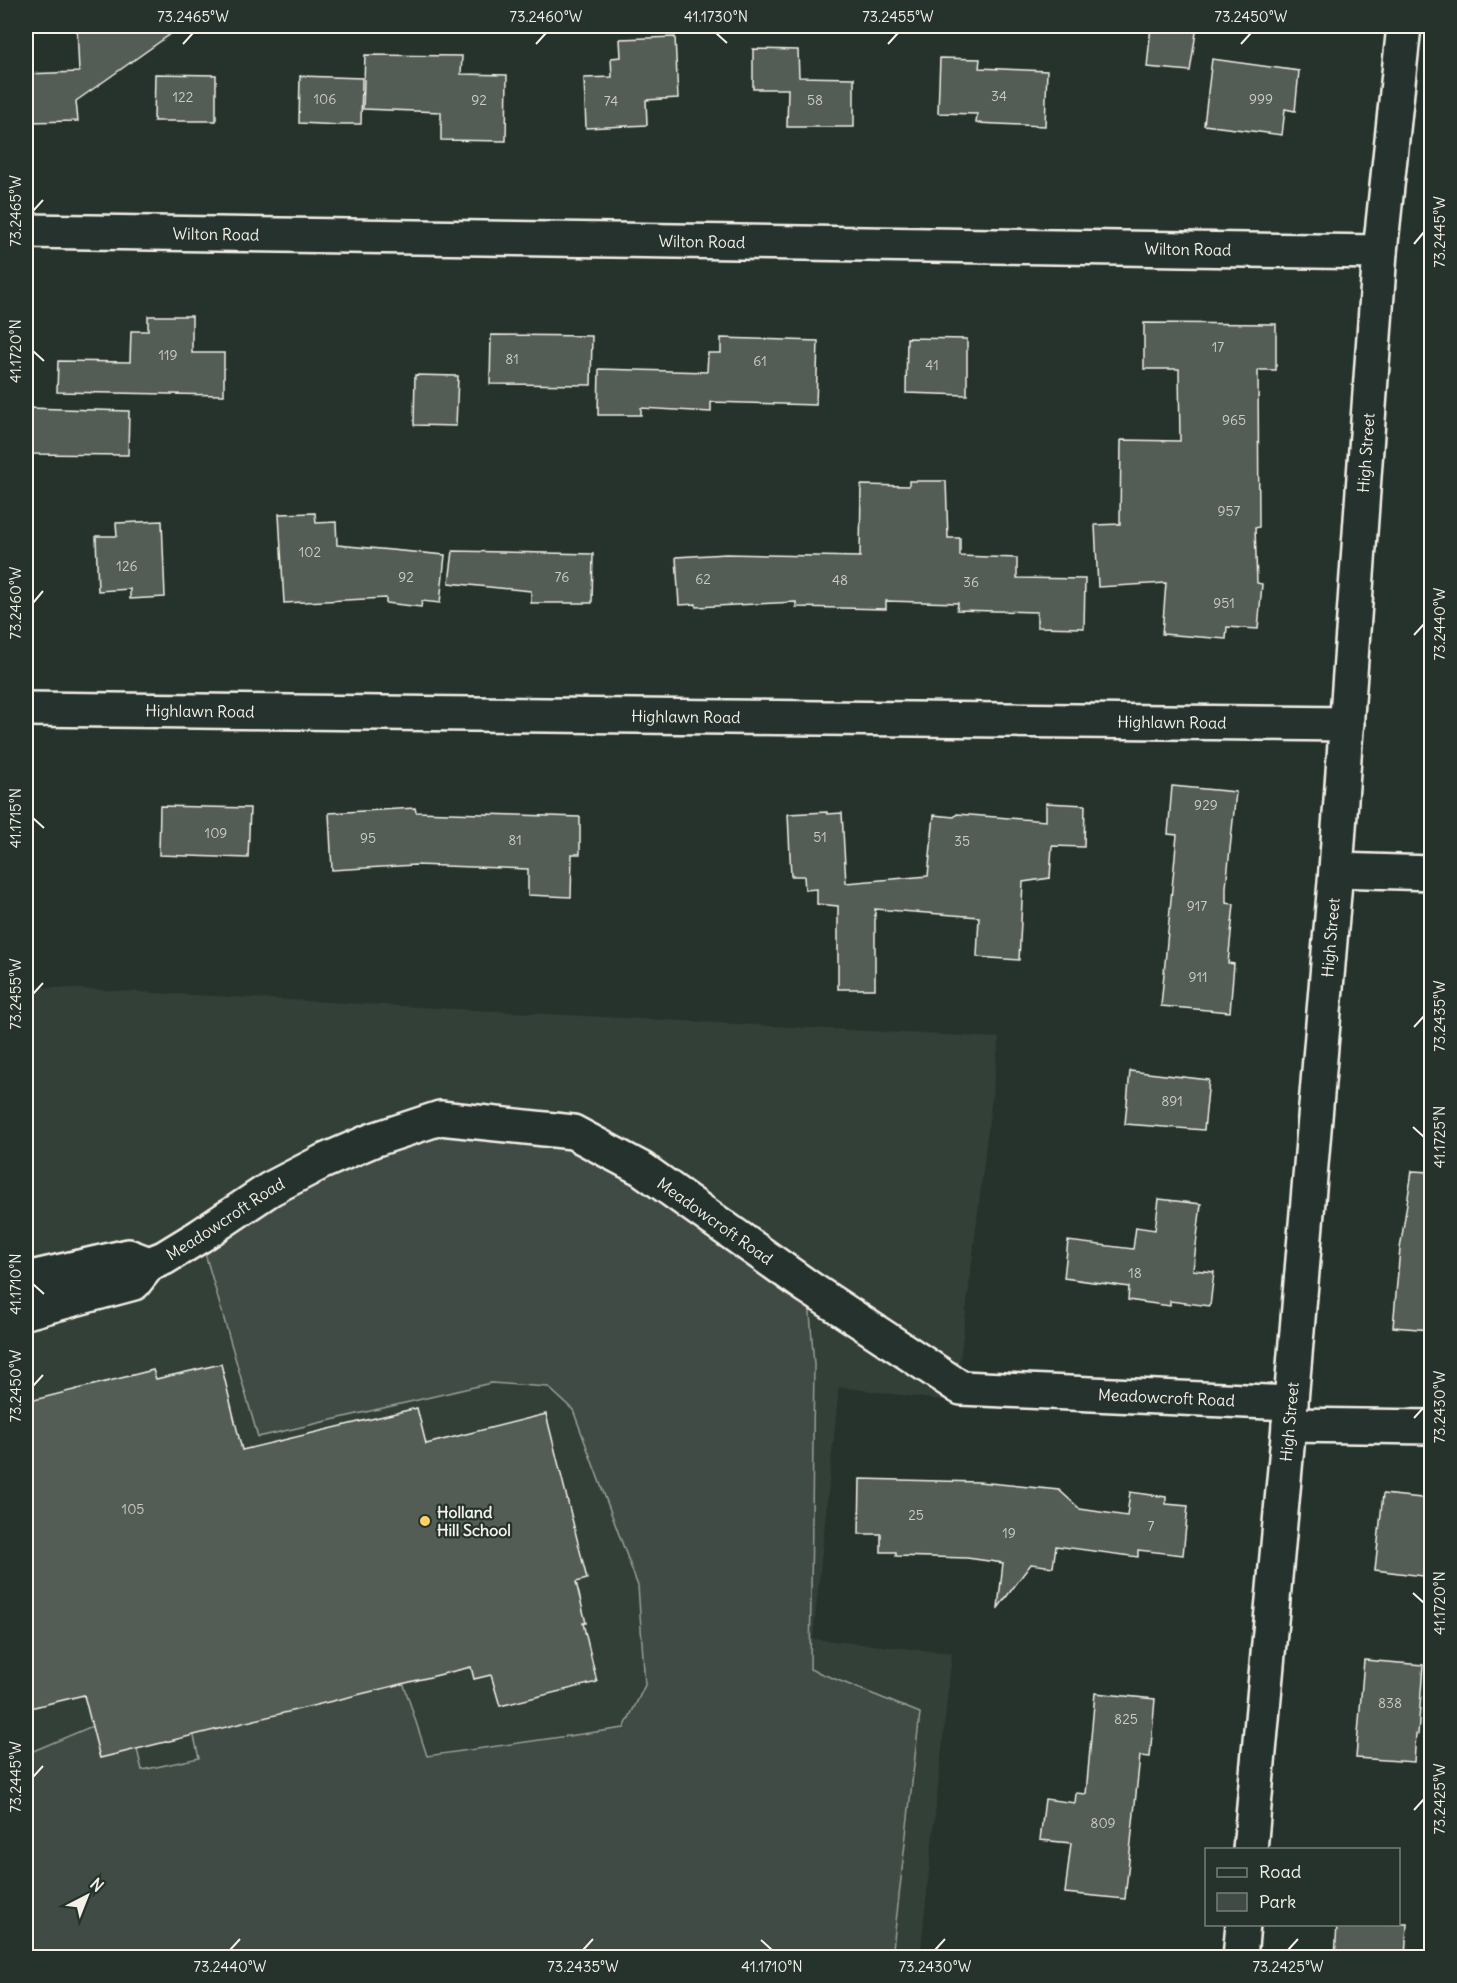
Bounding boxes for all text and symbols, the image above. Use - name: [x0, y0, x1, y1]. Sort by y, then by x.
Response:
- text: 73.2465°W: [157, 7, 229, 26]
- text: 73.2460°W: [510, 7, 583, 26]
- text: 41.1730°N: [684, 7, 748, 26]
- text: 73.2455°W: [862, 7, 934, 26]
- text: 73.2450°W: [1215, 7, 1288, 26]
- house number: 34: [991, 87, 1007, 105]
- house number: 122: [173, 88, 194, 106]
- house number: 106: [314, 90, 336, 108]
- house number: 999: [1249, 90, 1273, 108]
- house number: 92: [471, 91, 487, 109]
- house number: 58: [807, 91, 823, 109]
- house number: 74: [604, 92, 618, 110]
- text: 73.2465°W: [6, 175, 25, 247]
- text: 73.2445°W: [1430, 196, 1449, 268]
- street label: Wilton Road: [172, 223, 260, 245]
- street label: Wilton Road: [658, 231, 745, 252]
- street label: Wilton Road: [1144, 238, 1231, 260]
- text: 41.1720°N: [6, 319, 25, 383]
- house number: 17: [1212, 338, 1224, 356]
- house number: 119: [158, 346, 178, 364]
- house number: 81: [505, 350, 519, 368]
- house number: 61: [753, 352, 767, 370]
- house number: 41: [925, 356, 939, 374]
- house number: 965: [1222, 411, 1246, 429]
- street label: High Street: [1353, 412, 1379, 493]
- house number: 957: [1218, 502, 1241, 520]
- house number: 102: [299, 543, 322, 561]
- house number: 126: [116, 557, 138, 575]
- text: 73.2460°W: [6, 566, 25, 639]
- house number: 92: [398, 568, 414, 586]
- house number: 76: [555, 568, 569, 586]
- house number: 62: [695, 570, 711, 588]
- house number: 48: [832, 571, 848, 589]
- house number: 36: [963, 573, 979, 591]
- text: 73.2440°W: [1430, 587, 1449, 660]
- house number: 951: [1213, 594, 1235, 612]
- street label: Highlawn Road: [145, 700, 255, 722]
- street label: Highlawn Road: [631, 706, 741, 727]
- street label: Highlawn Road: [1117, 711, 1227, 733]
- text: 41.1715°N: [6, 788, 25, 848]
- house number: 929: [1194, 796, 1218, 814]
- house number: 109: [205, 824, 227, 842]
- house number: 51: [813, 828, 827, 846]
- house number: 95: [360, 829, 376, 847]
- house number: 81: [508, 831, 522, 849]
- house number: 35: [954, 832, 970, 850]
- street label: High Street: [1317, 896, 1344, 978]
- house number: 917: [1187, 897, 1207, 915]
- text: 73.2455°W: [6, 958, 25, 1030]
- house number: 911: [1188, 968, 1208, 986]
- text: 73.2435°W: [1430, 980, 1449, 1052]
- house number: 891: [1161, 1092, 1183, 1110]
- text: 41.1725°N: [1430, 1106, 1449, 1168]
- street label: Meadowcroft Road: [162, 1173, 288, 1264]
- street label: Meadowcroft Road: [653, 1173, 777, 1269]
- text: 41.1710°N: [6, 1253, 25, 1315]
- house number: 18: [1128, 1264, 1142, 1282]
- text: 73.2450°W: [6, 1349, 25, 1422]
- text: 73.2430°W: [1430, 1370, 1449, 1443]
- street label: High Street: [1276, 1381, 1303, 1462]
- street label: Meadowcroft Road: [1098, 1384, 1235, 1410]
- house number: 105: [122, 1500, 144, 1518]
- place label: Holland Hill School: [437, 1502, 511, 1540]
- house number: 25: [908, 1506, 924, 1524]
- marker: Holland Hill School: [418, 1514, 432, 1528]
- house number: 7: [1148, 1517, 1155, 1535]
- house number: 19: [1002, 1524, 1016, 1542]
- text: 41.1720°N: [1430, 1571, 1449, 1635]
- house number: 838: [1378, 1694, 1402, 1712]
- house number: 825: [1114, 1710, 1138, 1728]
- text: 73.2445°W: [6, 1741, 25, 1813]
- text: 73.2425°W: [1430, 1763, 1449, 1835]
- house number: 809: [1090, 1814, 1116, 1832]
- legend: [1205, 1848, 1400, 1926]
- text: Road: [1259, 1860, 1302, 1883]
- north arrow: [57, 1866, 117, 1926]
- text: N: [86, 1874, 108, 1896]
- text: Park: [1259, 1890, 1296, 1913]
- text: 73.2440°W: [194, 1957, 267, 1976]
- text: 73.2435°W: [547, 1957, 619, 1976]
- text: 41.1710°N: [741, 1957, 803, 1976]
- text: 73.2430°W: [899, 1957, 972, 1976]
- text: 73.2425°W: [1252, 1957, 1324, 1976]

